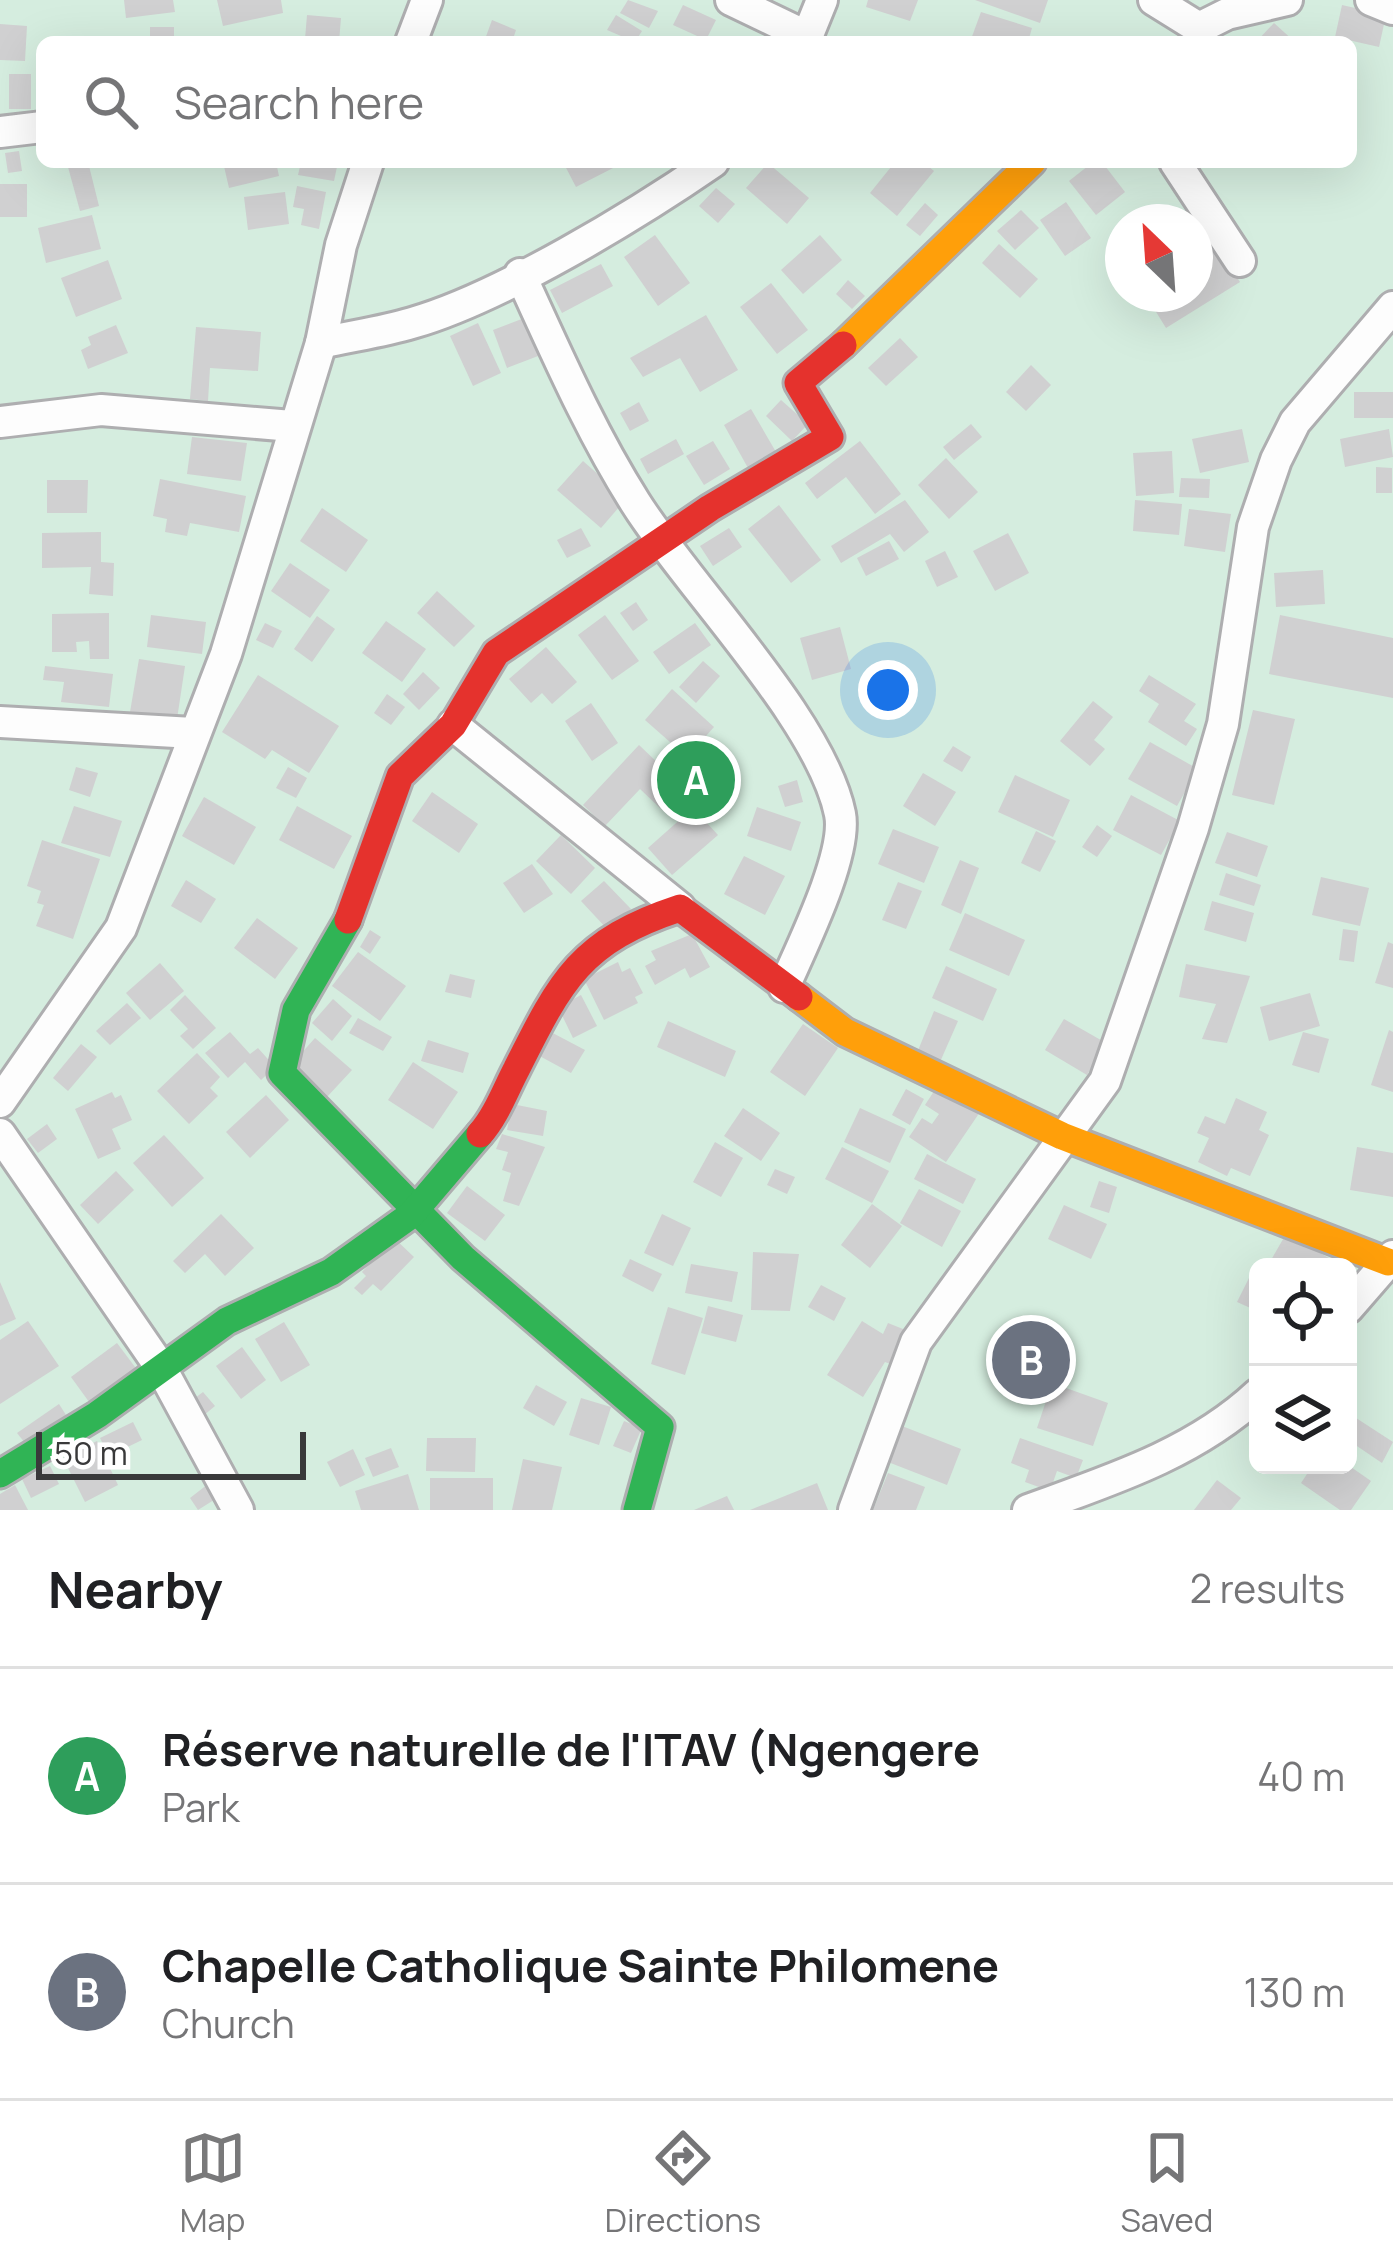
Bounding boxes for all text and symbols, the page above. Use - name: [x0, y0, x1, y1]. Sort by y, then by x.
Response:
- search box: [36, 36, 1357, 168]
- icon: search: [78, 69, 144, 135]
- text: Search here: [174, 71, 424, 133]
- north arrow: [1105, 204, 1213, 312]
- your location: [858, 660, 918, 720]
- pin: A: [657, 735, 735, 825]
- map controls: [1249, 1258, 1357, 1474]
- button: locate: [1249, 1258, 1357, 1366]
- pin: B: [992, 1315, 1070, 1405]
- button: layers: [1249, 1366, 1357, 1474]
- scale bar: [36, 1426, 306, 1479]
- text: 50 m: [54, 1430, 128, 1475]
- text: Nearby: [48, 1554, 223, 1623]
- text: 2 results: [1190, 1561, 1345, 1615]
- text: Réserve naturelle de l'ITAV (Ngengere: [162, 1718, 980, 1780]
- text: A: [74, 1749, 100, 1803]
- text: 40 m: [1257, 1749, 1345, 1803]
- text: Park: [162, 1780, 240, 1834]
- text: Chapelle Catholique Sainte Philomene: [162, 1934, 999, 1996]
- text: B: [75, 1965, 99, 2019]
- text: 130 m: [1244, 1965, 1345, 2019]
- text: Church: [162, 1996, 295, 2050]
- tab: Map: [180, 2125, 246, 2242]
- tab: Directions: [605, 2125, 761, 2242]
- tab: Saved: [1120, 2125, 1213, 2242]

